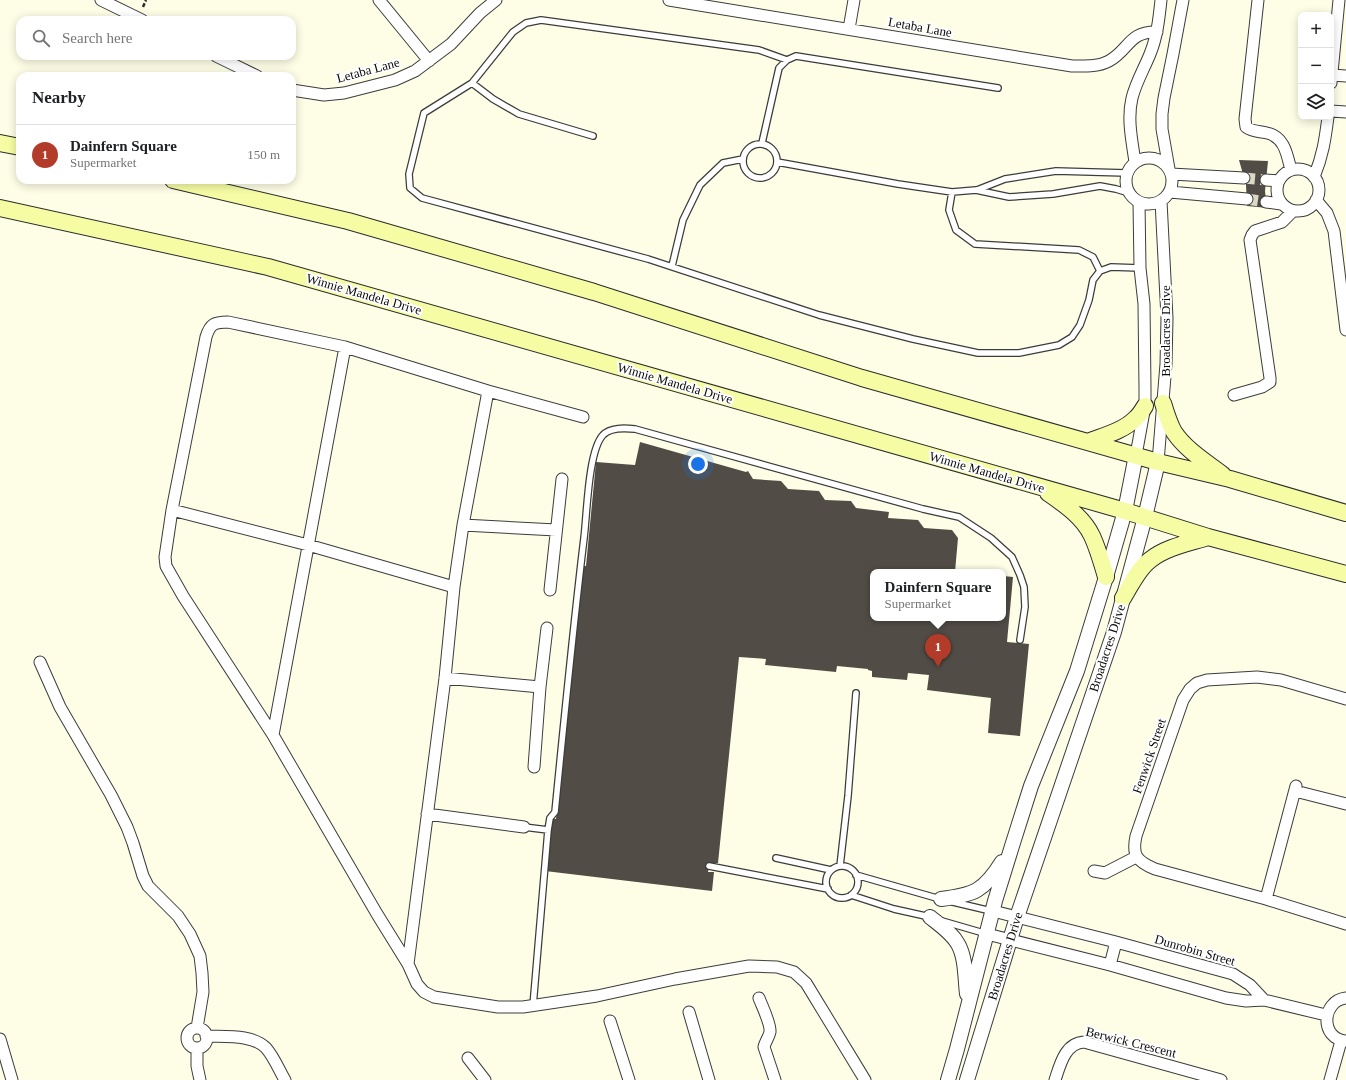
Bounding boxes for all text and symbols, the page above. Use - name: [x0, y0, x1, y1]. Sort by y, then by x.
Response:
- map controls: [1298, 12, 1334, 120]
- button: +: [1298, 12, 1334, 48]
- street label: Letaba Lane: [887, 14, 953, 40]
- search box: [16, 16, 296, 60]
- icon: search: [30, 27, 52, 49]
- text: Search here: [62, 30, 132, 46]
- button: −: [1298, 48, 1334, 84]
- street label: Letaba Lane: [335, 54, 401, 86]
- button: layers: [1298, 84, 1334, 120]
- text: Nearby: [32, 88, 86, 107]
- text: Dainfern Square: [70, 138, 177, 154]
- text: 1: [42, 147, 48, 162]
- text: 150 m: [247, 147, 280, 162]
- text: Supermarket: [70, 155, 136, 170]
- street label: Winnie Mandela Drive: [305, 270, 424, 318]
- street label: Broadacres Drive: [1158, 285, 1173, 377]
- street label: Winnie Mandela Drive: [616, 359, 735, 407]
- street label: Winnie Mandela Drive: [928, 448, 1047, 496]
- your location: [688, 454, 708, 474]
- popup: [870, 569, 1006, 621]
- text: Dainfern Square: [885, 579, 991, 595]
- text: Supermarket: [885, 596, 951, 611]
- street label: Broadacres Drive: [1086, 602, 1128, 694]
- pin: 1: [925, 634, 951, 667]
- street label: Fenwick Street: [1129, 716, 1169, 795]
- street label: Broadacres Drive: [984, 910, 1026, 1002]
- street label: Dunrobin Street: [1153, 931, 1238, 969]
- street label: Berwick Crescent: [1084, 1023, 1178, 1061]

